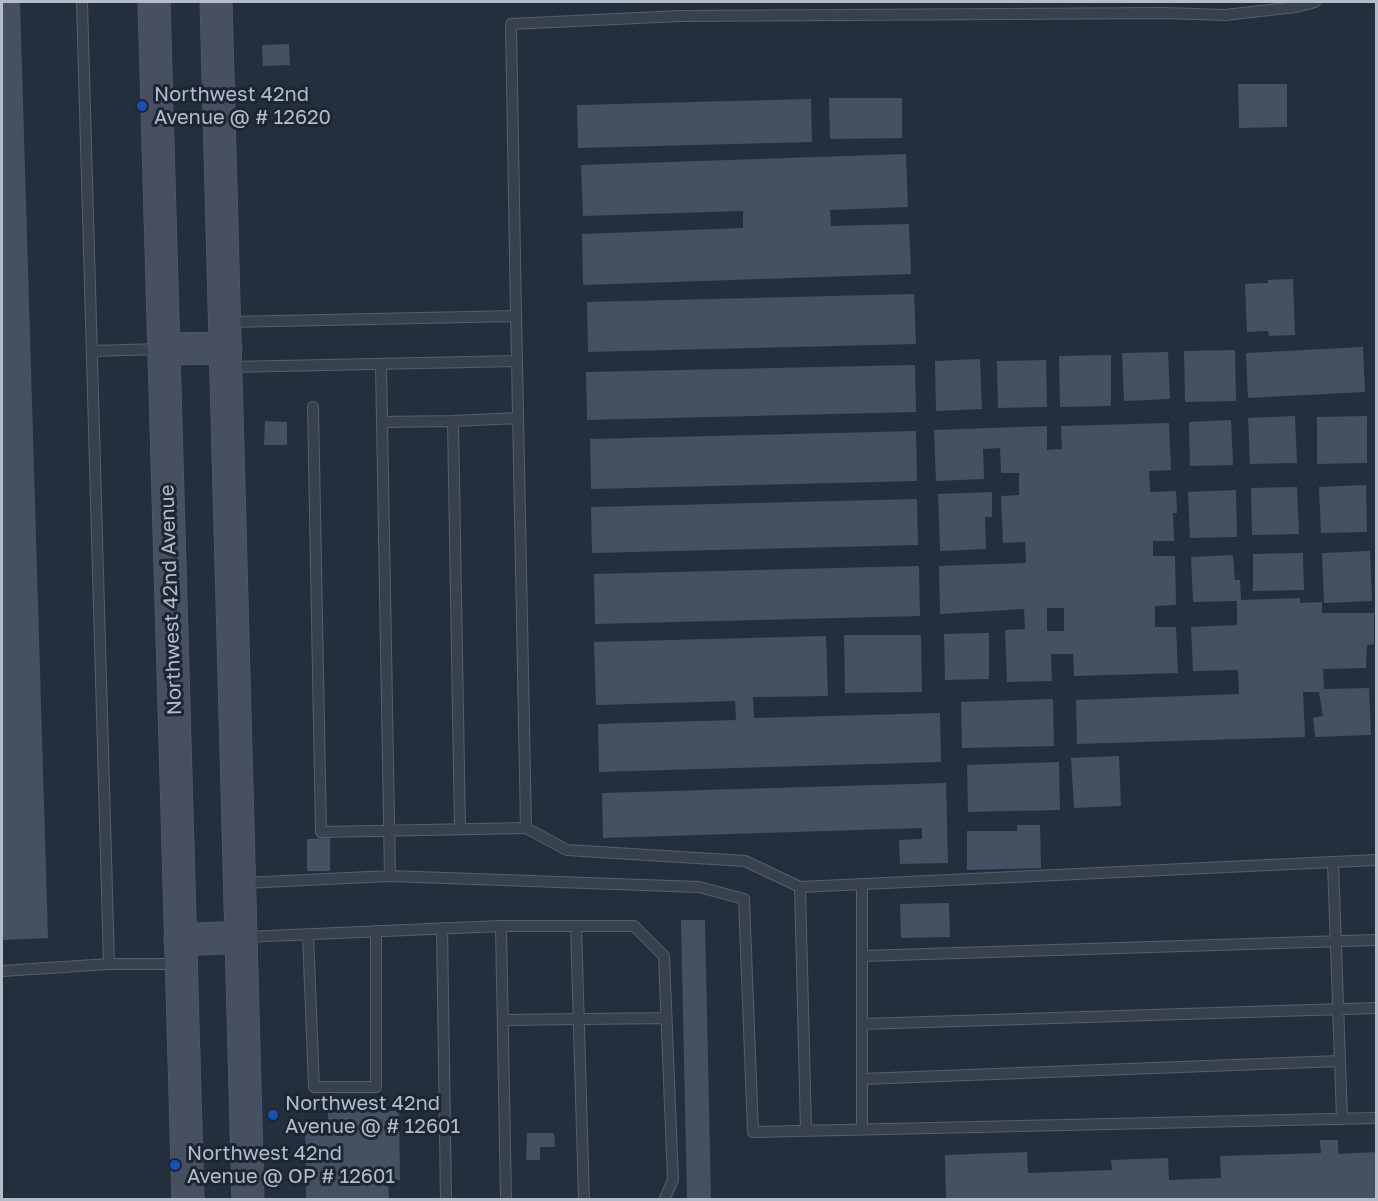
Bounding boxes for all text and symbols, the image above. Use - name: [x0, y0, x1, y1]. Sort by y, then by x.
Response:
- place label: Northwest 42nd Avenue @ # 12620: [154, 83, 331, 130]
- marker: Northwest 42nd Avenue @ # 12620: [135, 99, 149, 113]
- street label: Northwest 42nd Avenue: [155, 484, 187, 716]
- place label: Northwest 42nd Avenue @ # 12601: [285, 1092, 460, 1139]
- marker: Northwest 42nd Avenue @ # 12601: [266, 1108, 280, 1122]
- place label: Northwest 42nd Avenue @ OP # 12601: [187, 1142, 395, 1189]
- marker: Northwest 42nd Avenue @ OP # 12601: [168, 1158, 182, 1172]

